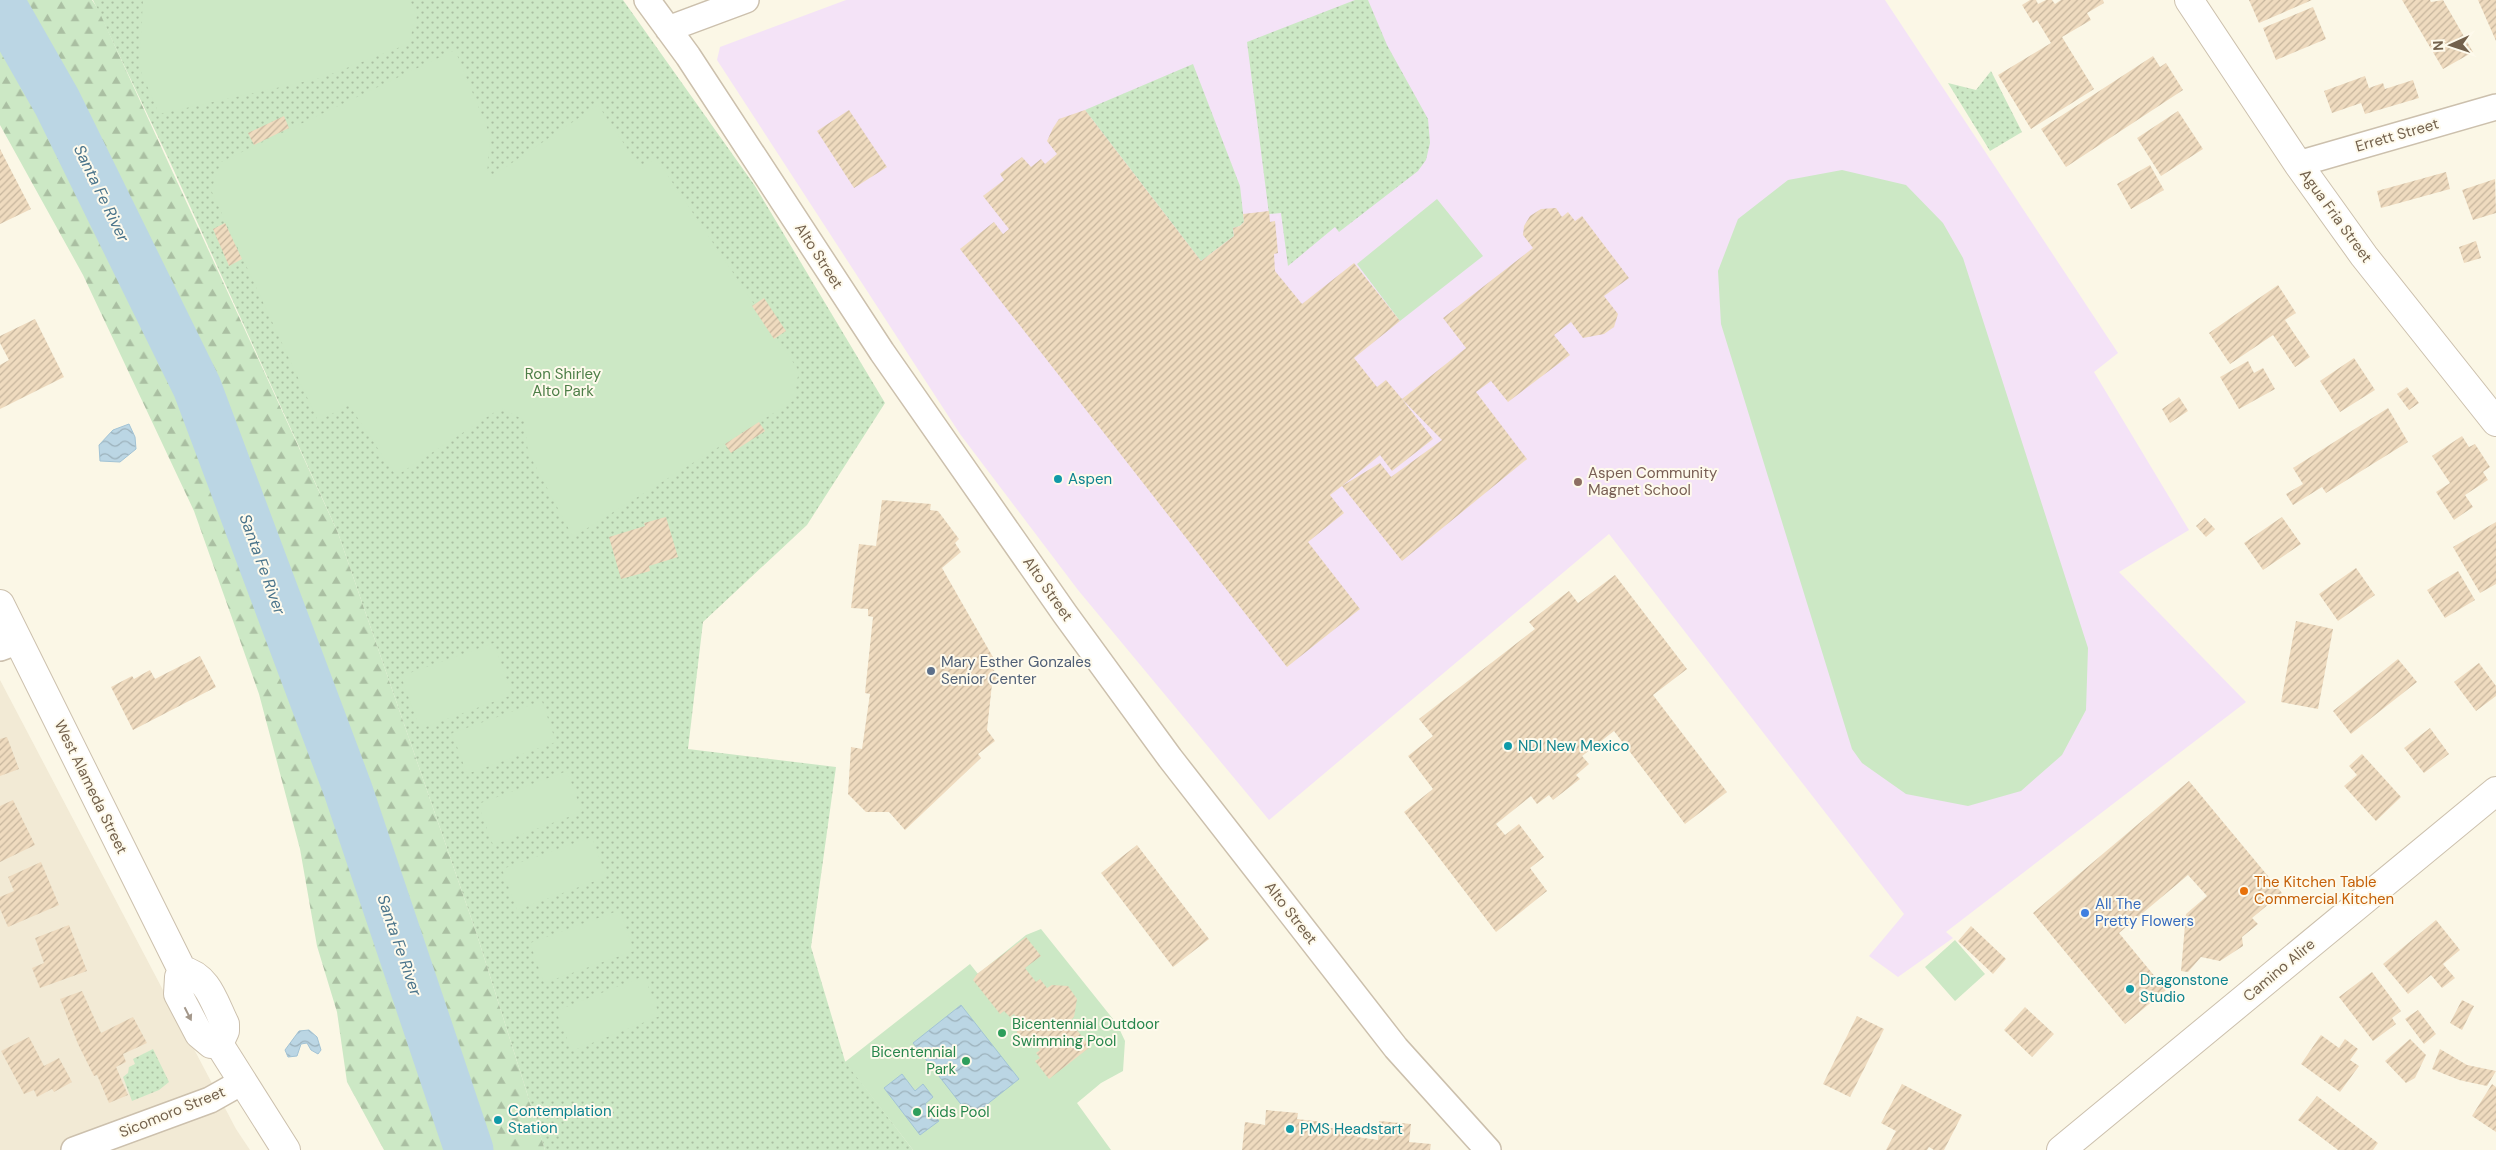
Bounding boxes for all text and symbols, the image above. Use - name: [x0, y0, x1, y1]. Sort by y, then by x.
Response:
- north arrow: [2426, 20, 2476, 70]
- text: N: [2429, 40, 2447, 51]
- street label: Errett Street: [2353, 114, 2441, 156]
- water label: Santa Fe River: [69, 141, 135, 246]
- street label: Agua Fria Street: [2295, 165, 2377, 267]
- street label: Alto Street: [790, 219, 848, 293]
- park label: Ron Shirley Alto Park: [525, 364, 602, 401]
- place label: Aspen Community Magnet School: [1588, 463, 1718, 500]
- place label: Aspen: [1068, 469, 1112, 489]
- marker: Aspen: [1052, 473, 1064, 485]
- marker: Aspen Community Magnet School: [1572, 476, 1584, 488]
- water label: Santa Fe River: [235, 511, 291, 618]
- street label: Alto Street: [1018, 553, 1078, 625]
- place label: Mary Esther Gonzales Senior Center: [941, 652, 1091, 689]
- marker: Mary Esther Gonzales Senior Center: [925, 665, 937, 677]
- street label: West Alameda Street: [50, 717, 132, 857]
- place label: NDI New Mexico: [1518, 736, 1630, 756]
- marker: NDI New Mexico: [1502, 740, 1514, 752]
- place label: The Kitchen Table Commercial Kitchen: [2254, 872, 2394, 909]
- street label: Alto Street: [1260, 878, 1322, 949]
- marker: The Kitchen Table Commercial Kitchen: [2238, 885, 2250, 897]
- water label: Santa Fe River: [372, 892, 427, 999]
- place label: All The Pretty Flowers: [2095, 894, 2194, 931]
- marker: All The Pretty Flowers: [2079, 907, 2091, 919]
- street label: Camino Alire: [2239, 934, 2319, 1006]
- place label: Dragonstone Studio: [2140, 970, 2229, 1007]
- marker: Dragonstone Studio: [2124, 983, 2136, 995]
- one-way arrow: [184, 1007, 192, 1021]
- place label: Bicentennial Outdoor Swimming Pool: [1012, 1014, 1160, 1051]
- marker: Bicentennial Outdoor Swimming Pool: [996, 1027, 1008, 1039]
- place label: Bicentennial Park: [871, 1042, 956, 1079]
- marker: Bicentennial Park: [960, 1055, 972, 1067]
- street label: Sicomoro Street: [116, 1082, 228, 1142]
- place label: Contemplation Station: [508, 1101, 612, 1138]
- place label: Kids Pool: [927, 1102, 990, 1122]
- marker: Kids Pool: [911, 1106, 923, 1118]
- marker: Contemplation Station: [492, 1114, 504, 1126]
- place label: PMS Headstart: [1300, 1119, 1403, 1139]
- marker: PMS Headstart: [1284, 1123, 1296, 1135]

